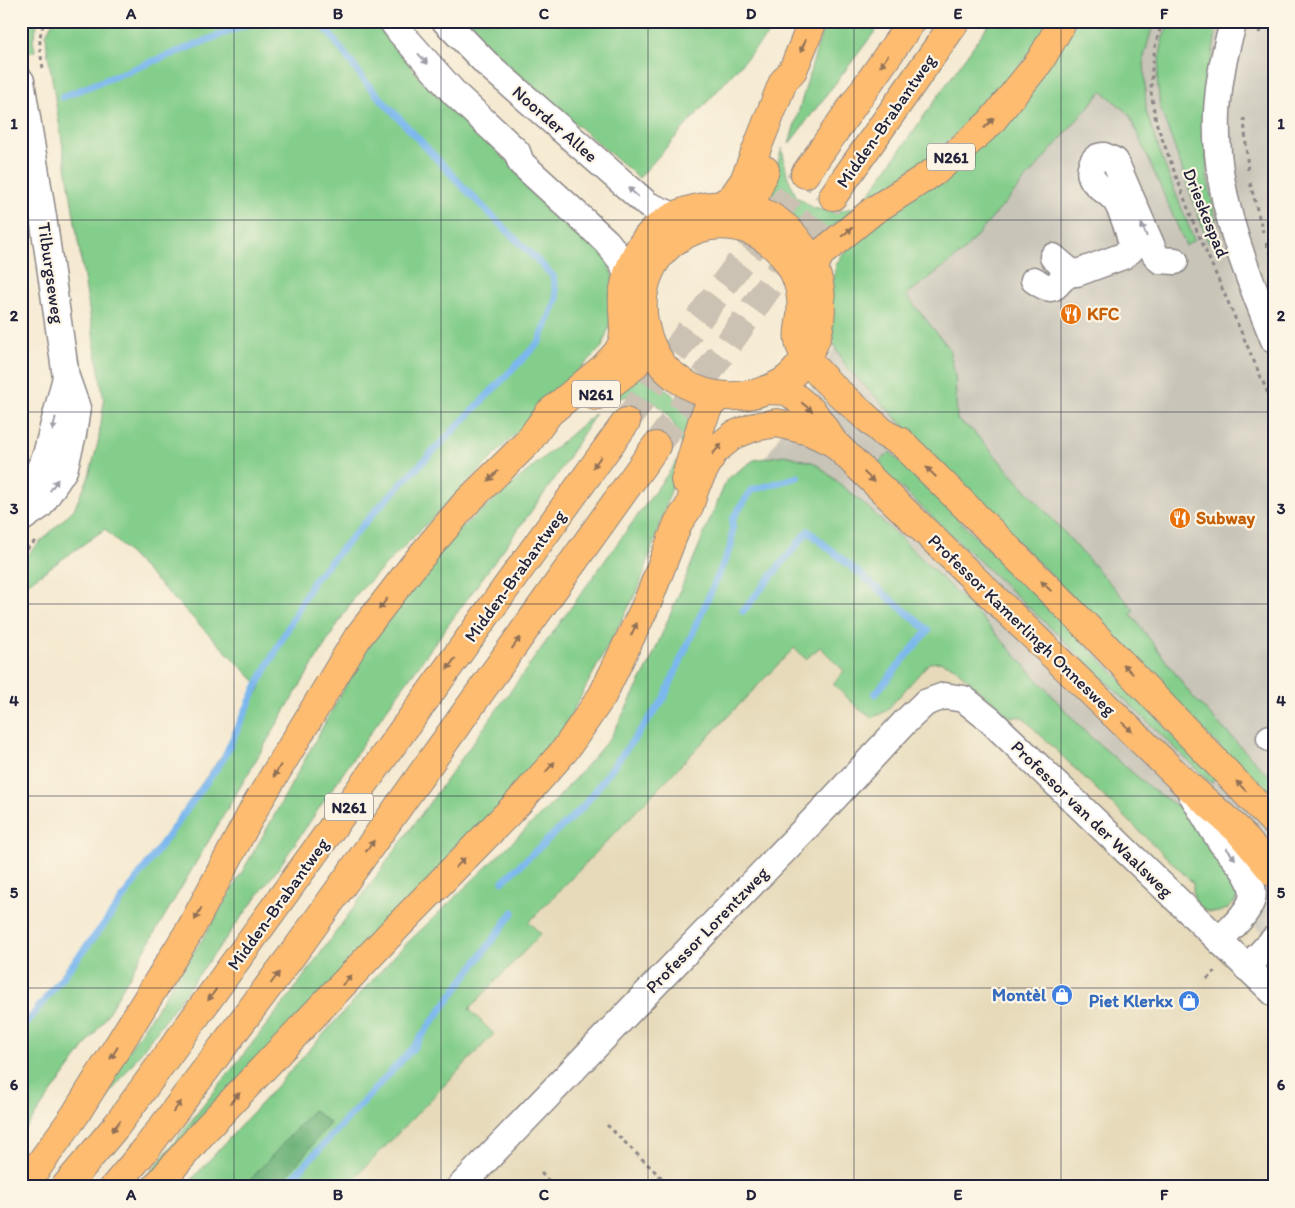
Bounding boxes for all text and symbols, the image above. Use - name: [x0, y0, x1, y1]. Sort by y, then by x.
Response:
- text: A: [125, 4, 137, 23]
- text: B: [333, 4, 344, 23]
- text: C: [539, 4, 550, 23]
- text: D: [746, 4, 757, 23]
- text: E: [954, 4, 963, 23]
- text: F: [1160, 4, 1169, 23]
- one-way arrow: [799, 39, 807, 54]
- street label: Midden-Brabantweg: [832, 49, 941, 192]
- one-way arrow: [418, 52, 429, 65]
- one-way arrow: [879, 54, 889, 68]
- street label: Noorder Allee: [508, 81, 602, 167]
- text: 1: [10, 114, 18, 133]
- text: 1: [1277, 114, 1285, 133]
- one-way arrow: [983, 117, 995, 129]
- road number: N261: [927, 144, 975, 170]
- street label: Drieskespad: [1178, 165, 1234, 261]
- one-way arrow: [627, 186, 639, 198]
- street label: Tilburgseweg: [33, 221, 69, 326]
- one-way arrow: [1140, 222, 1148, 237]
- one-way arrow: [840, 227, 853, 238]
- restaurant icon: KFC: [1059, 302, 1083, 326]
- place label: KFC: [1087, 303, 1120, 325]
- text: 2: [10, 306, 19, 325]
- text: 2: [1277, 306, 1286, 325]
- road number: N261: [572, 380, 620, 408]
- one-way arrow: [800, 401, 813, 412]
- one-way arrow: [50, 416, 58, 431]
- one-way arrow: [711, 443, 722, 456]
- one-way arrow: [592, 455, 602, 468]
- one-way arrow: [925, 466, 937, 478]
- one-way arrow: [487, 470, 499, 482]
- one-way arrow: [863, 471, 875, 483]
- one-way arrow: [49, 478, 59, 491]
- text: 3: [10, 499, 19, 518]
- text: 3: [1277, 499, 1286, 518]
- street label: Midden-Brabantweg: [460, 505, 571, 646]
- restaurant icon: Subway: [1168, 506, 1192, 530]
- place label: Subway: [1196, 507, 1256, 529]
- street label: Professor Kamerlingh Onnesweg: [924, 529, 1121, 721]
- one-way arrow: [1040, 581, 1052, 593]
- one-way arrow: [378, 597, 388, 611]
- one-way arrow: [630, 622, 638, 636]
- one-way arrow: [511, 636, 521, 649]
- one-way arrow: [446, 657, 456, 671]
- one-way arrow: [1122, 664, 1134, 676]
- text: 4: [9, 691, 19, 710]
- text: 4: [1276, 691, 1286, 710]
- one-way arrow: [1120, 721, 1132, 733]
- street label: Professor van der Waalsweg: [1006, 736, 1178, 903]
- one-way arrow: [544, 761, 556, 773]
- one-way arrow: [272, 765, 281, 778]
- one-way arrow: [1235, 780, 1247, 792]
- road number: N261: [325, 794, 373, 820]
- street label: Midden-Brabantweg: [223, 833, 334, 974]
- one-way arrow: [365, 839, 375, 853]
- one-way arrow: [1225, 847, 1236, 860]
- one-way arrow: [454, 857, 466, 869]
- street label: Professor Lorentzweg: [641, 862, 774, 998]
- text: 5: [10, 883, 19, 902]
- text: 5: [1277, 883, 1286, 902]
- one-way arrow: [194, 906, 202, 921]
- one-way arrow: [270, 971, 280, 985]
- one-way arrow: [341, 974, 353, 986]
- shop icon: Montèl: [1050, 983, 1074, 1007]
- place label: Montèl: [992, 984, 1047, 1006]
- one-way arrow: [207, 988, 218, 1001]
- shop icon: Piet Klerkx: [1177, 989, 1201, 1013]
- place label: Piet Klerkx: [1089, 990, 1173, 1012]
- one-way arrow: [109, 1046, 118, 1059]
- text: 6: [10, 1075, 19, 1094]
- text: 6: [1277, 1075, 1286, 1094]
- one-way arrow: [229, 1092, 241, 1104]
- one-way arrow: [172, 1100, 182, 1114]
- one-way arrow: [111, 1119, 122, 1132]
- text: A: [125, 1185, 137, 1204]
- text: B: [333, 1185, 344, 1204]
- text: C: [539, 1185, 550, 1204]
- text: D: [746, 1185, 757, 1204]
- text: E: [954, 1185, 963, 1204]
- text: F: [1160, 1185, 1169, 1204]

